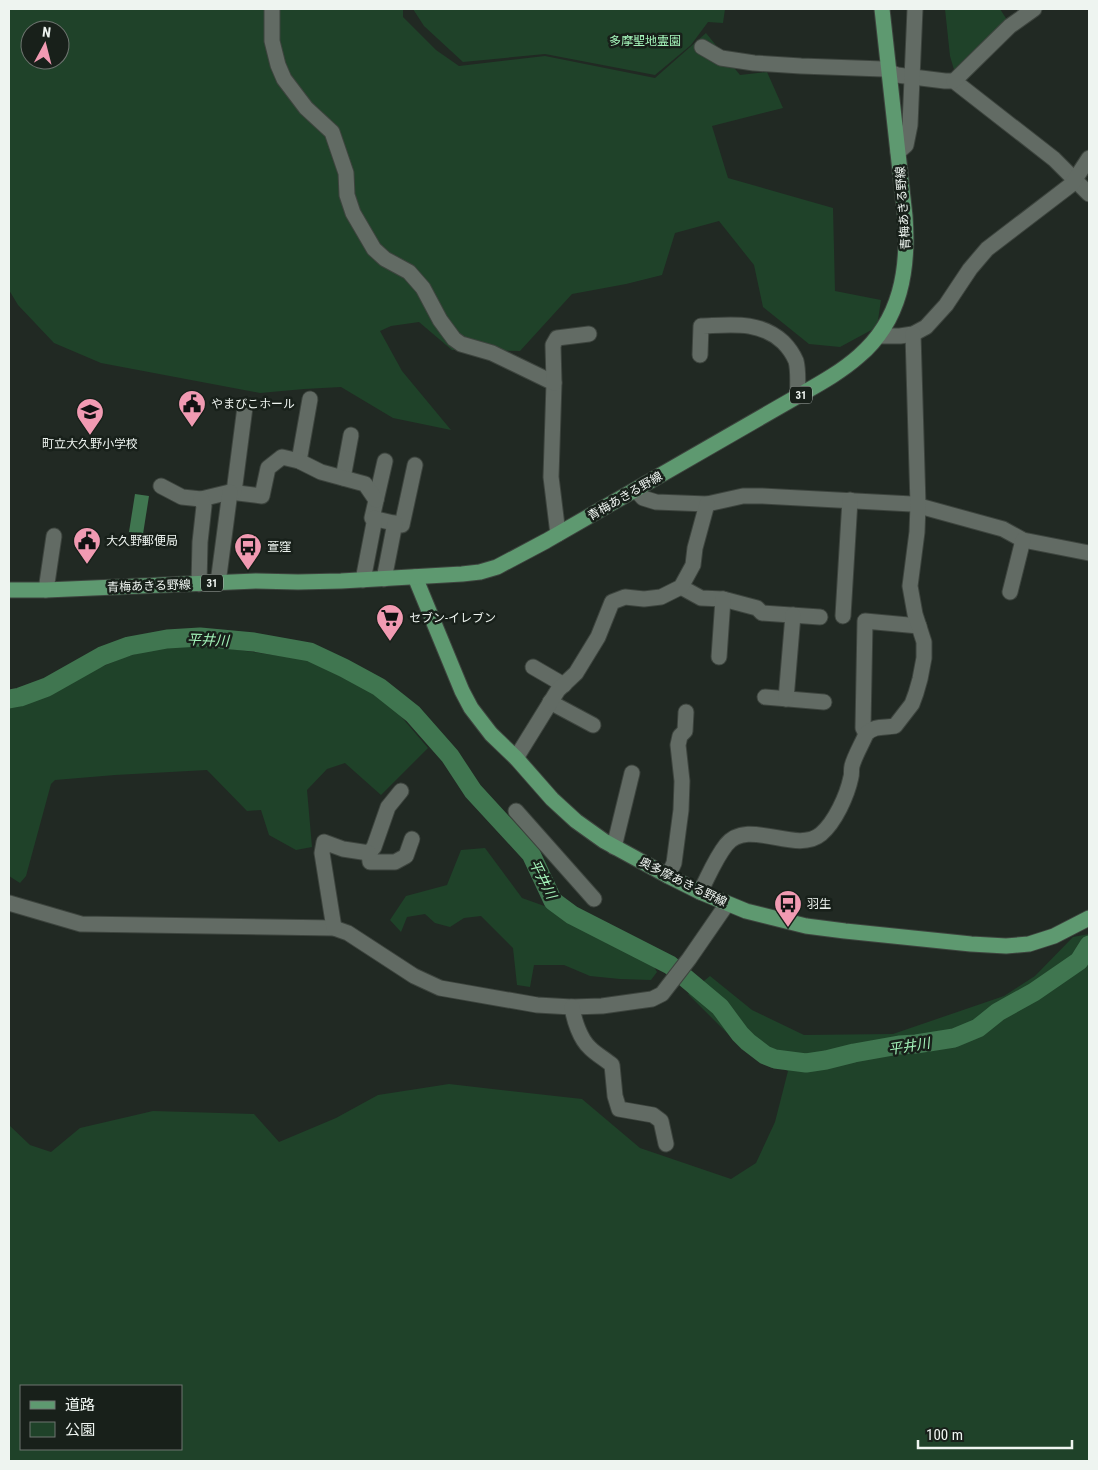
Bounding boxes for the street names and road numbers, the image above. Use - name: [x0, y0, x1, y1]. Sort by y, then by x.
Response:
- street label: 青梅あきる野線: [893, 166, 913, 250]
- road number: 31: [790, 386, 812, 404]
- street label: 青梅あきる野線: [585, 469, 665, 523]
- road number: 31: [201, 574, 223, 592]
- street label: 青梅あきる野線: [107, 578, 191, 594]
- street label: 奥多摩あきる野線: [637, 855, 729, 909]

